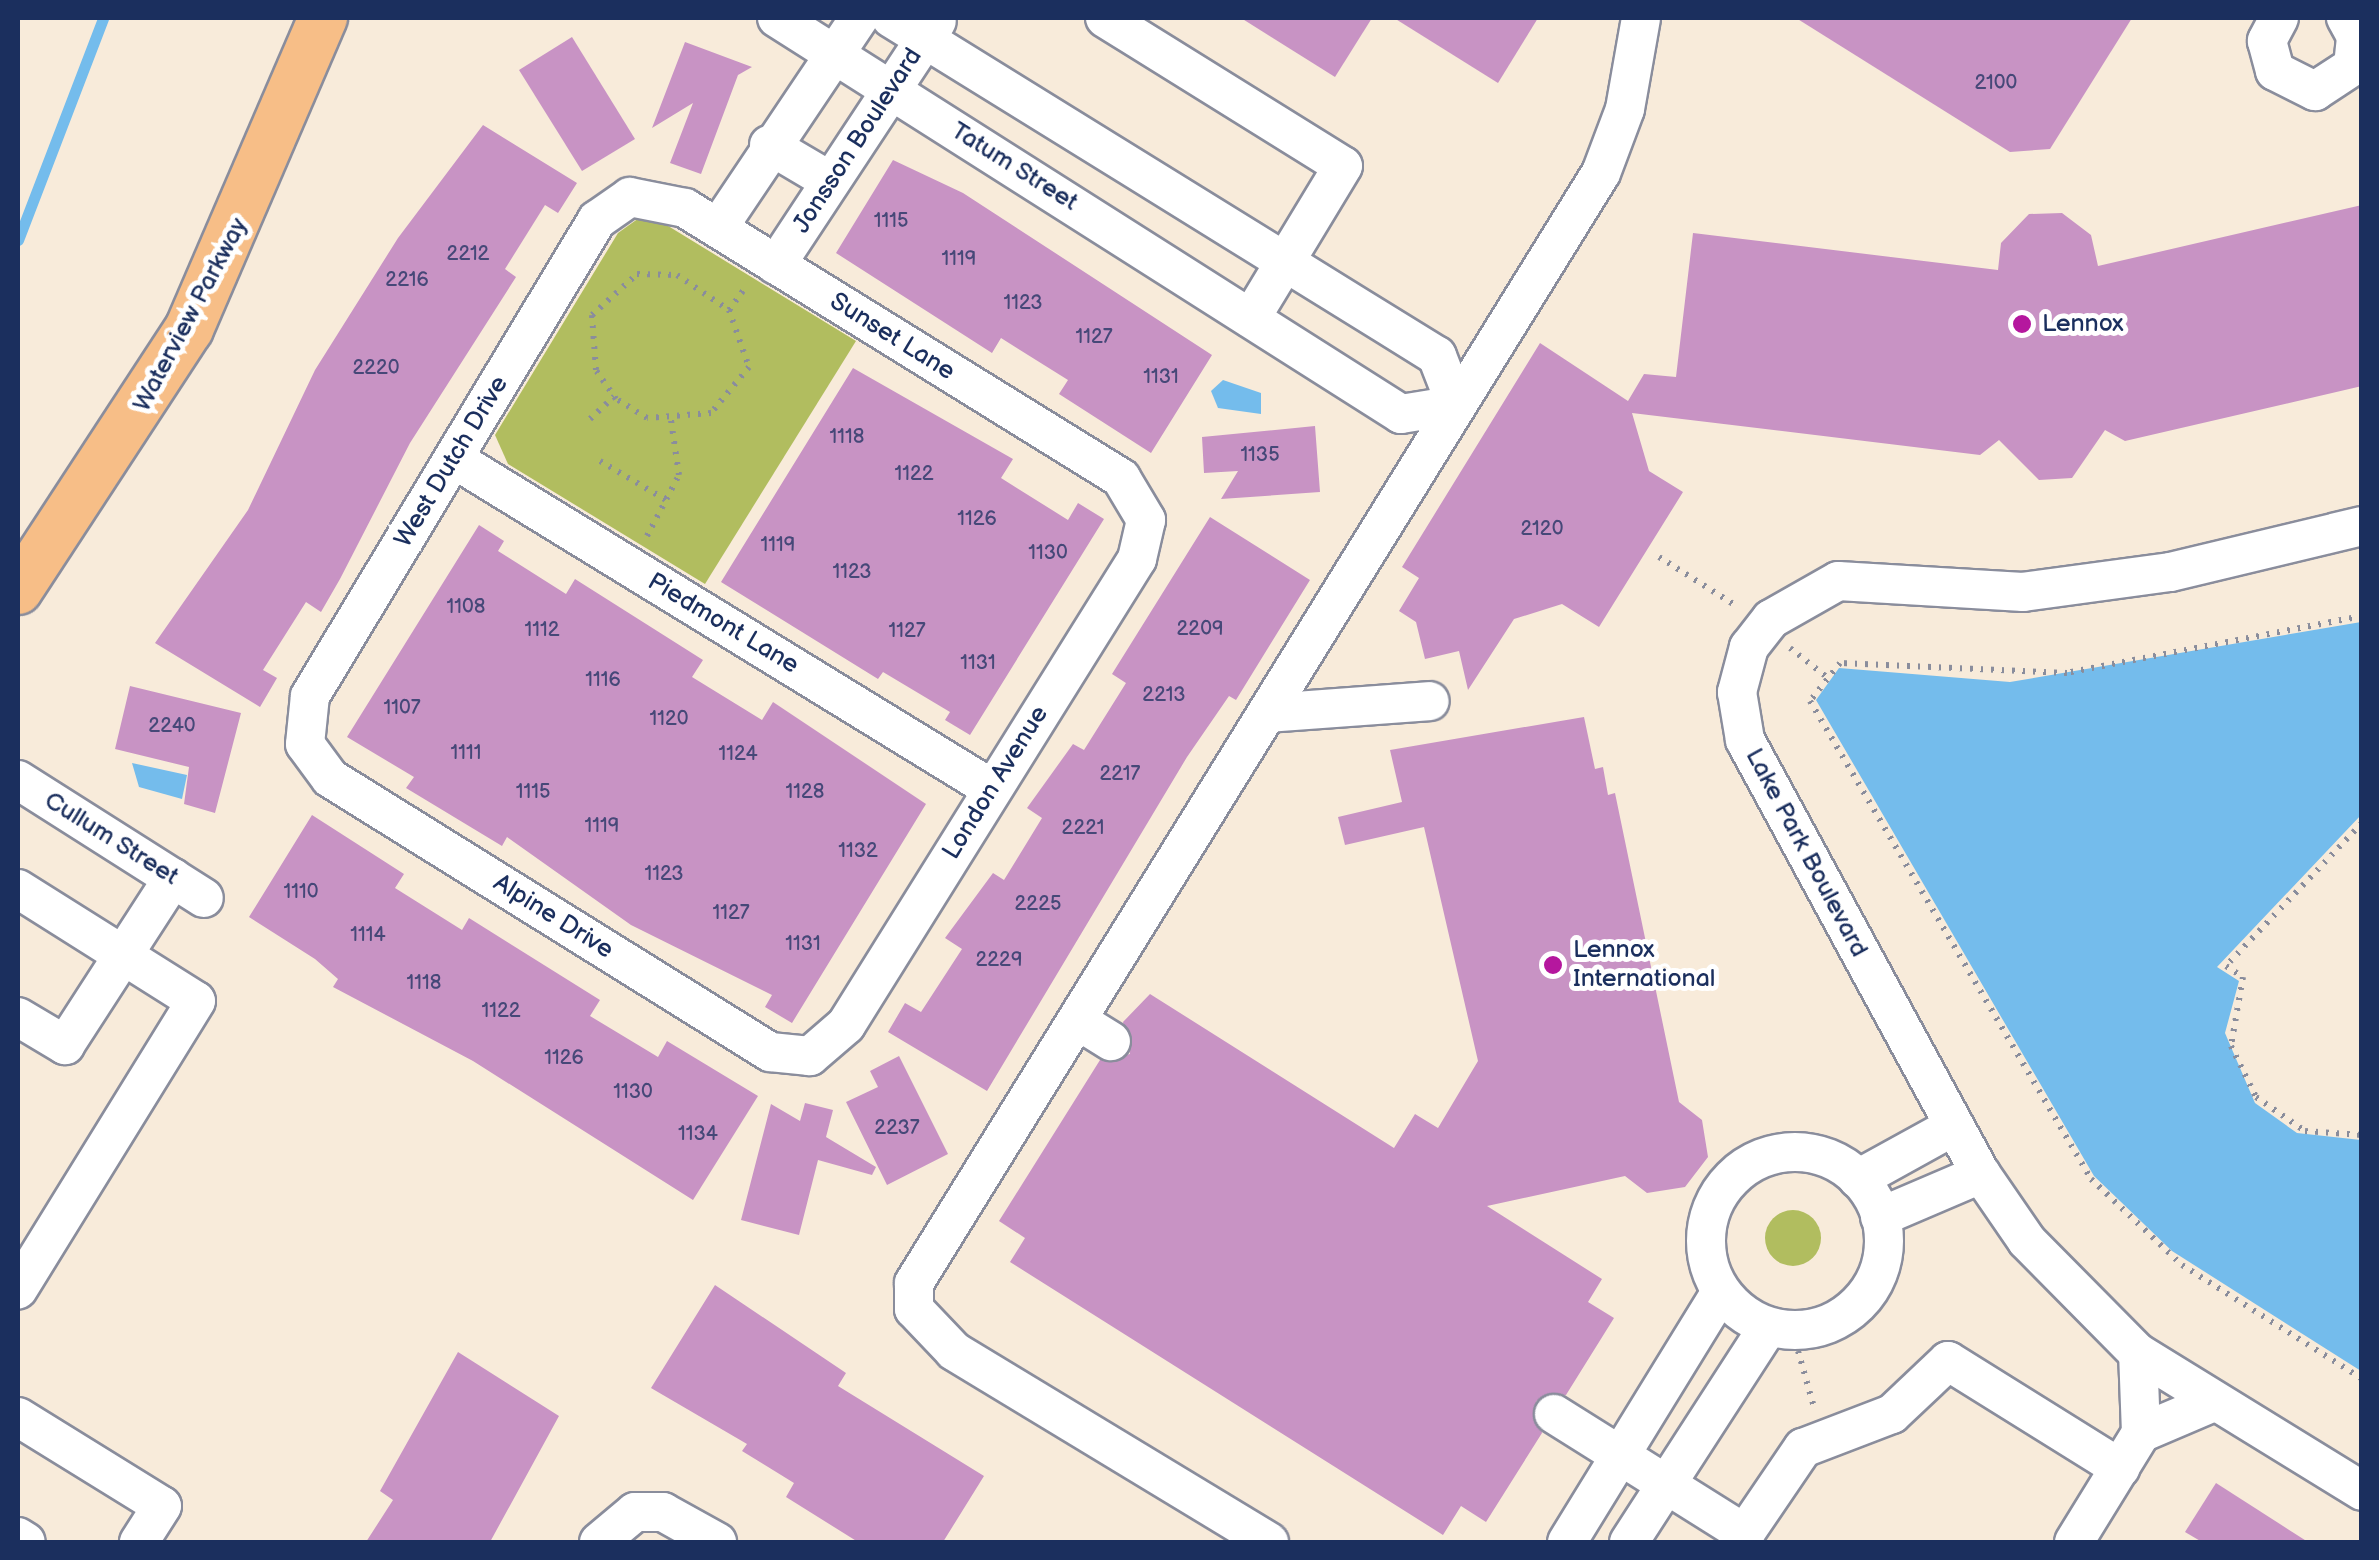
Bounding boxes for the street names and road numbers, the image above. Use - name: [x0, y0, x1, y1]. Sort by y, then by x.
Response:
- street label: Jonsson Boulevard: [787, 43, 929, 239]
- street label: Tatum Street: [945, 116, 1083, 218]
- street label: Waterview Parkway: [127, 213, 255, 417]
- street label: Sunset Lane: [824, 287, 960, 387]
- street label: West Dutch Drive: [389, 371, 515, 553]
- street label: Piedmont Lane: [642, 567, 804, 681]
- street label: London Avenue: [937, 701, 1055, 865]
- street label: Lake Park Boulevard: [1738, 744, 1874, 962]
- street label: Cullum Street: [38, 786, 184, 892]
- street label: Alpine Drive: [488, 868, 618, 966]

